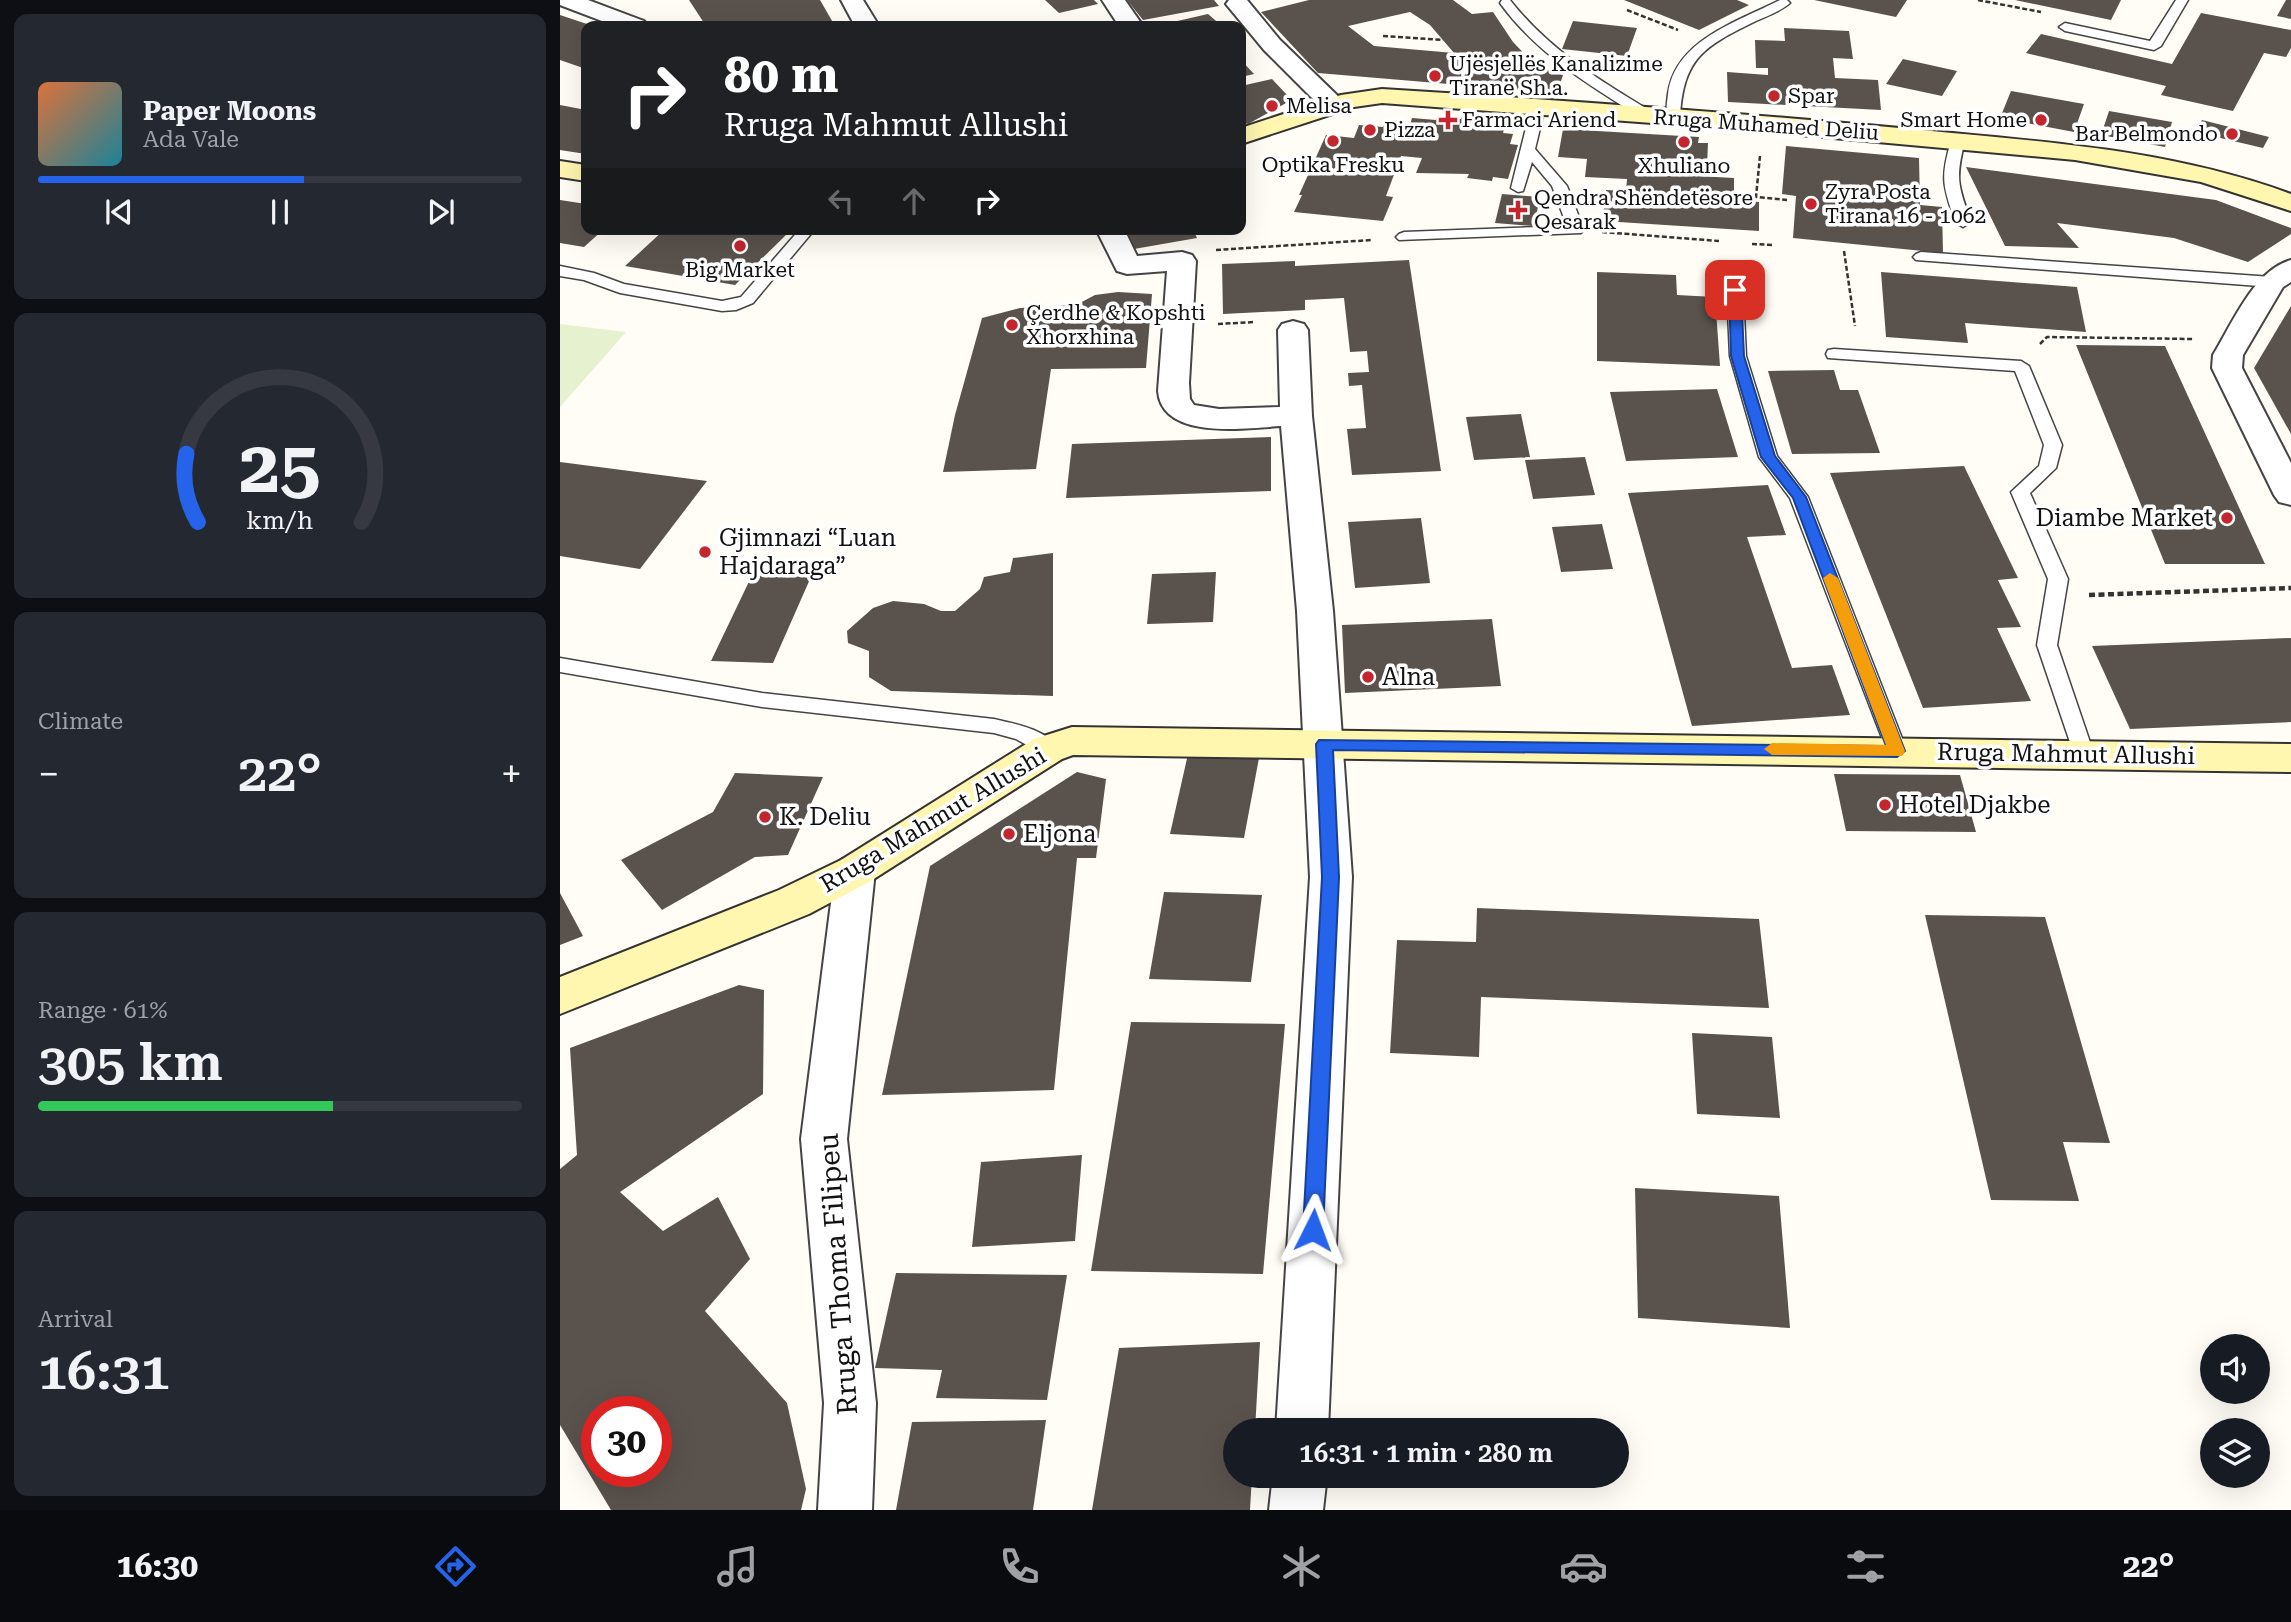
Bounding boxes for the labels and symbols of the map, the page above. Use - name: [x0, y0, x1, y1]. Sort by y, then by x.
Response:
- place label: Ujësjellës Kanalizime Tiranë Sh.a.: [1449, 52, 1663, 100]
- marker: Ujësjellës Kanalizime Tiranë Sh.a.: [1427, 68, 1443, 84]
- place label: Spar: [1788, 84, 1835, 108]
- marker: Spar: [1766, 88, 1782, 104]
- place label: Melisa: [1286, 94, 1352, 118]
- marker: Melisa: [1264, 98, 1280, 114]
- street label: Rruga Muhamed Deliu: [1652, 105, 1880, 145]
- place label: Farmaci Ariend: [1462, 108, 1617, 132]
- place label: Smart Home: [1900, 108, 2027, 132]
- marker: Farmaci Ariend: [1440, 112, 1456, 128]
- marker: Smart Home: [2033, 112, 2049, 128]
- place label: Pizza: [1384, 118, 1436, 142]
- marker: Pizza: [1362, 122, 1378, 138]
- place label: Bar Belmondo: [2075, 122, 2218, 146]
- marker: Bar Belmondo: [2224, 126, 2240, 142]
- marker: Optika Fresku: [1325, 133, 1341, 149]
- marker: Xhuliano: [1676, 134, 1692, 150]
- place label: Optika Fresku: [1262, 153, 1404, 177]
- place label: Xhuliano: [1637, 154, 1731, 178]
- place label: Zyra Posta Tirana 16 - 1062: [1825, 180, 1986, 228]
- place label: Qendra Shëndetësore Qesarak: [1534, 186, 1753, 234]
- marker: Zyra Posta Tirana 16 - 1062: [1803, 196, 1819, 212]
- marker: Qendra Shëndetësore Qesarak: [1508, 200, 1528, 220]
- marker: Big Market: [732, 238, 748, 254]
- place label: Big Market: [685, 258, 795, 282]
- pin: [1705, 260, 1765, 320]
- place label: Çerdhe & Kopshti Xhorxhina: [1026, 301, 1206, 349]
- marker: Çerdhe & Kopshti Xhorxhina: [1004, 317, 1020, 333]
- place label: Diambe Market: [2035, 504, 2213, 532]
- marker: Diambe Market: [2219, 510, 2235, 526]
- place label: Gjimnazi “Luan Hajdaraga”: [719, 524, 896, 580]
- marker: Gjimnazi “Luan Hajdaraga”: [697, 544, 713, 560]
- place label: Alna: [1382, 663, 1435, 691]
- marker: Alna: [1360, 669, 1376, 685]
- street label: Rruga Mahmut Allushi: [1937, 738, 2196, 770]
- street label: Rruga Mahmut Allushi: [815, 741, 1051, 898]
- place label: Hotel Djakbe: [1899, 791, 2051, 819]
- marker: Hotel Djakbe: [1877, 797, 1893, 813]
- place label: K. Deliu: [779, 803, 871, 831]
- marker: K. Deliu: [757, 809, 773, 825]
- place label: Eljona: [1023, 820, 1096, 848]
- marker: Eljona: [1001, 826, 1017, 842]
- street label: Rruga Thoma Filipeu: [812, 1132, 864, 1416]
- position arrow: [1276, 1193, 1350, 1267]
- speed limit sign: 30: [581, 1396, 672, 1487]

